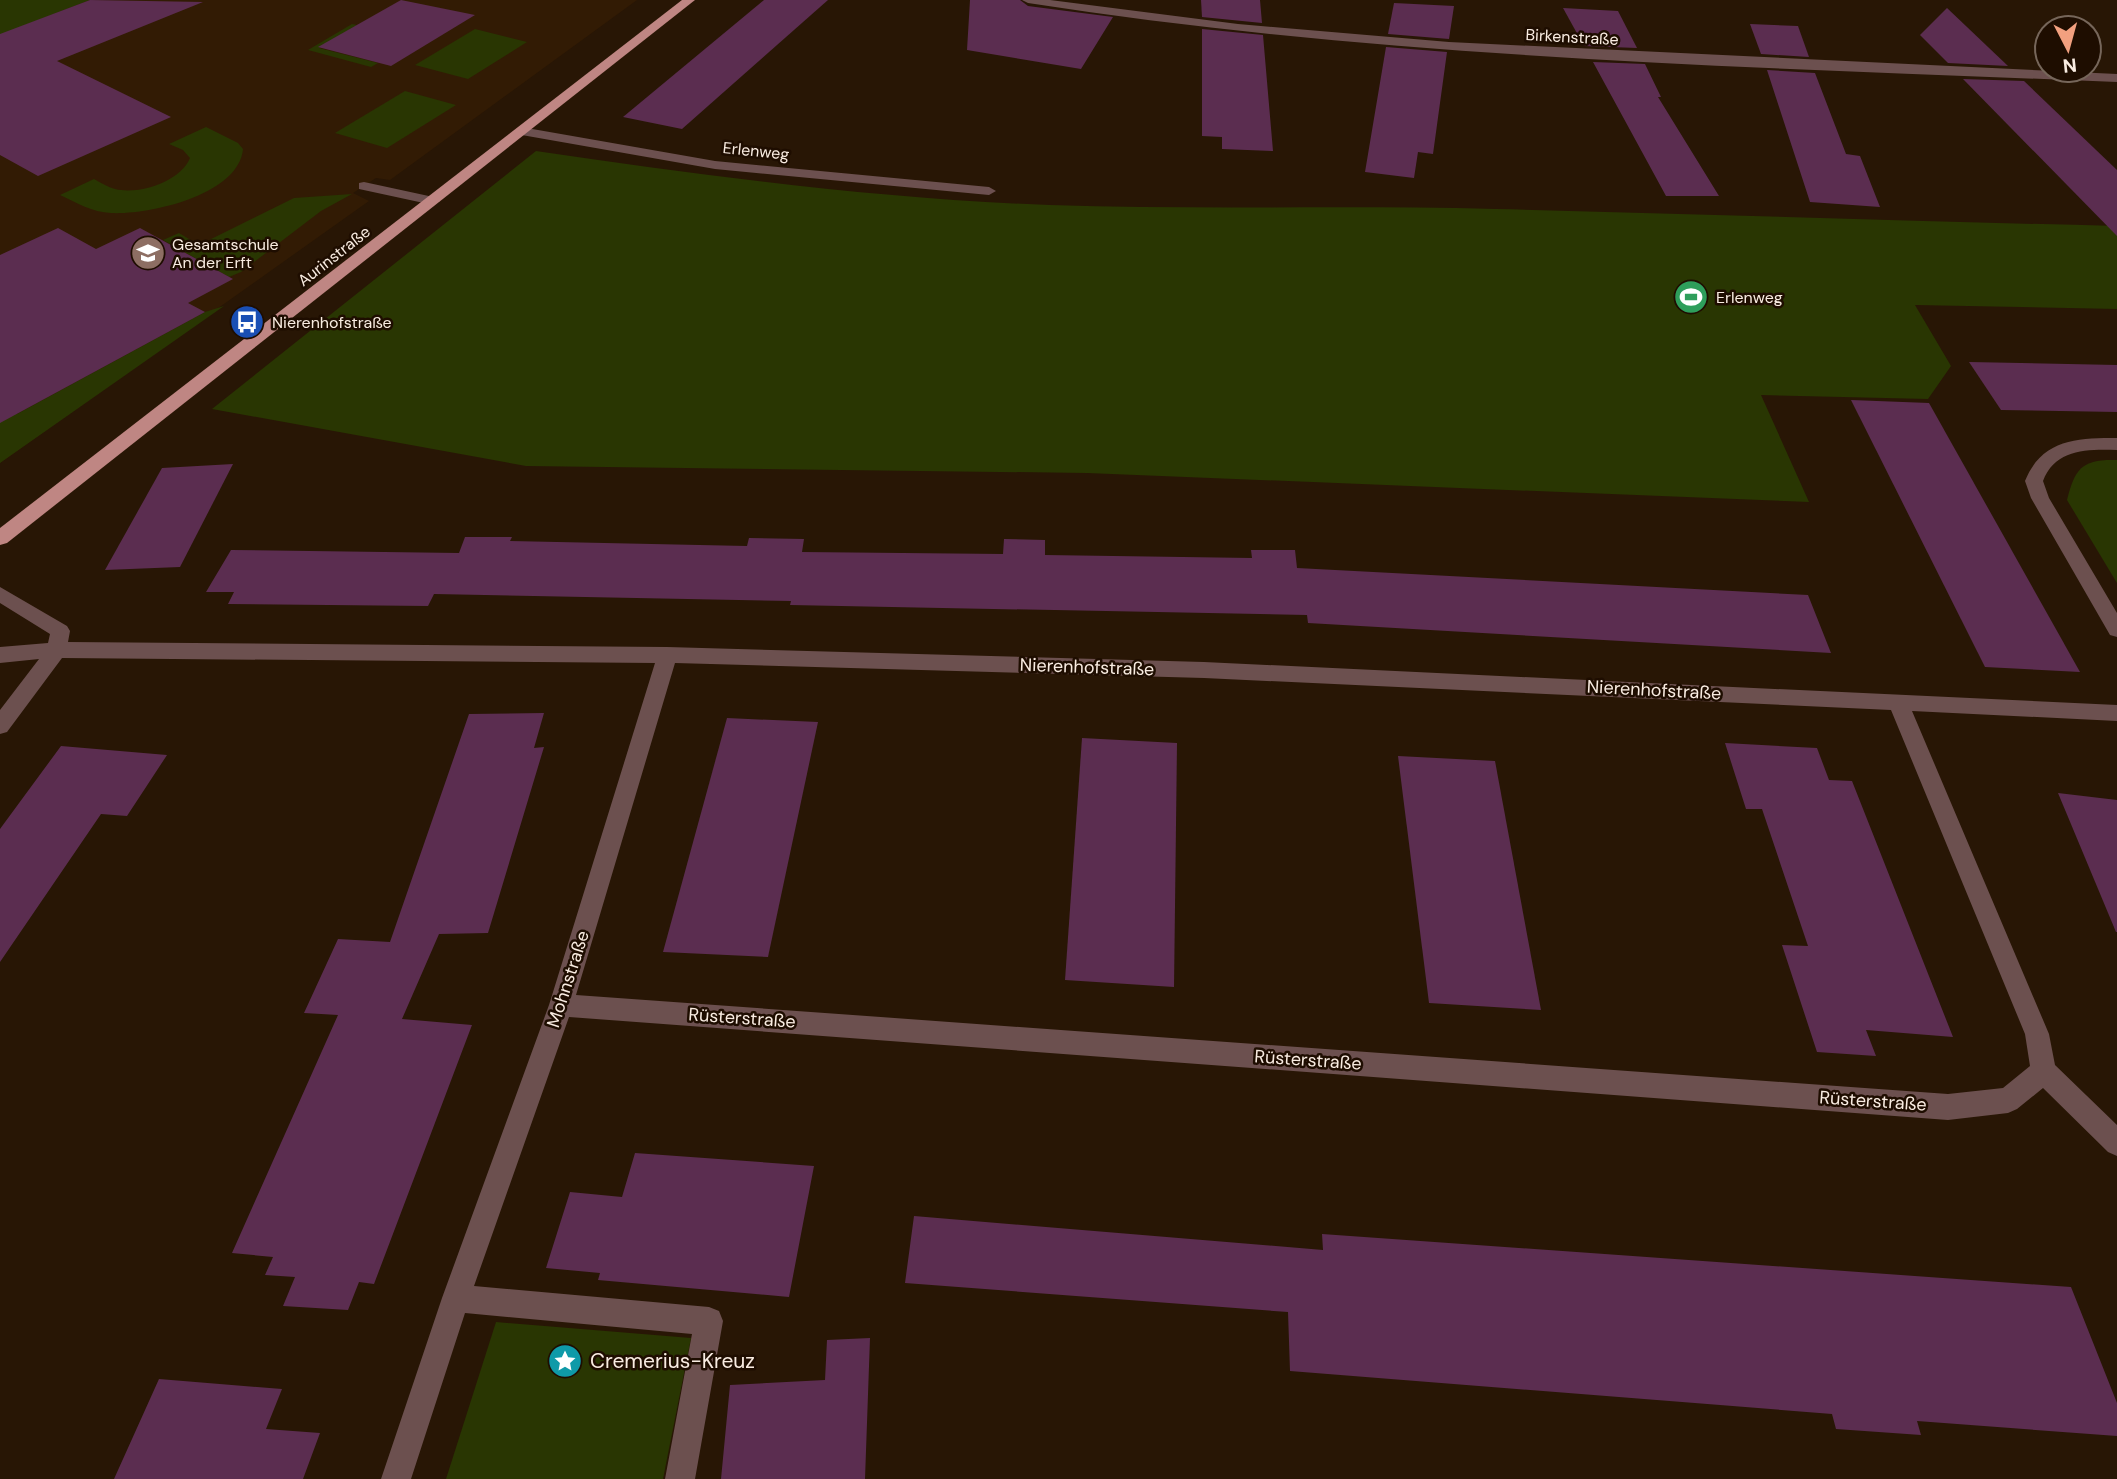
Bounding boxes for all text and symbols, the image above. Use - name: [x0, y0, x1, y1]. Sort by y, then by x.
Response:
- north arrow: [2033, 14, 2103, 84]
- street label: Birkenstraße: [1525, 24, 1619, 50]
- text: N: [2062, 52, 2078, 79]
- street label: Erlenweg: [722, 137, 790, 165]
- street label: Aurinstraße: [293, 221, 375, 291]
- school or university icon: Gesamtschule An der Erft: [129, 234, 167, 272]
- place label: Gesamtschule An der Erft: [172, 234, 279, 273]
- sports icon: Erlenweg: [1672, 278, 1710, 316]
- place label: Erlenweg: [1716, 287, 1783, 308]
- bus stop icon: Nierenhofstraße: [228, 303, 266, 341]
- place label: Nierenhofstraße: [272, 312, 392, 333]
- street label: Nierenhofstraße: [1019, 653, 1155, 681]
- street label: Nierenhofstraße: [1586, 674, 1722, 706]
- street label: Mohnstraße: [541, 927, 595, 1031]
- street label: Rüsterstraße: [688, 1002, 796, 1034]
- street label: Rüsterstraße: [1254, 1044, 1362, 1076]
- street label: Rüsterstraße: [1819, 1085, 1927, 1117]
- place icon: Cremerius-Kreuz: [546, 1342, 584, 1380]
- place label: Cremerius-Kreuz: [590, 1347, 755, 1375]

